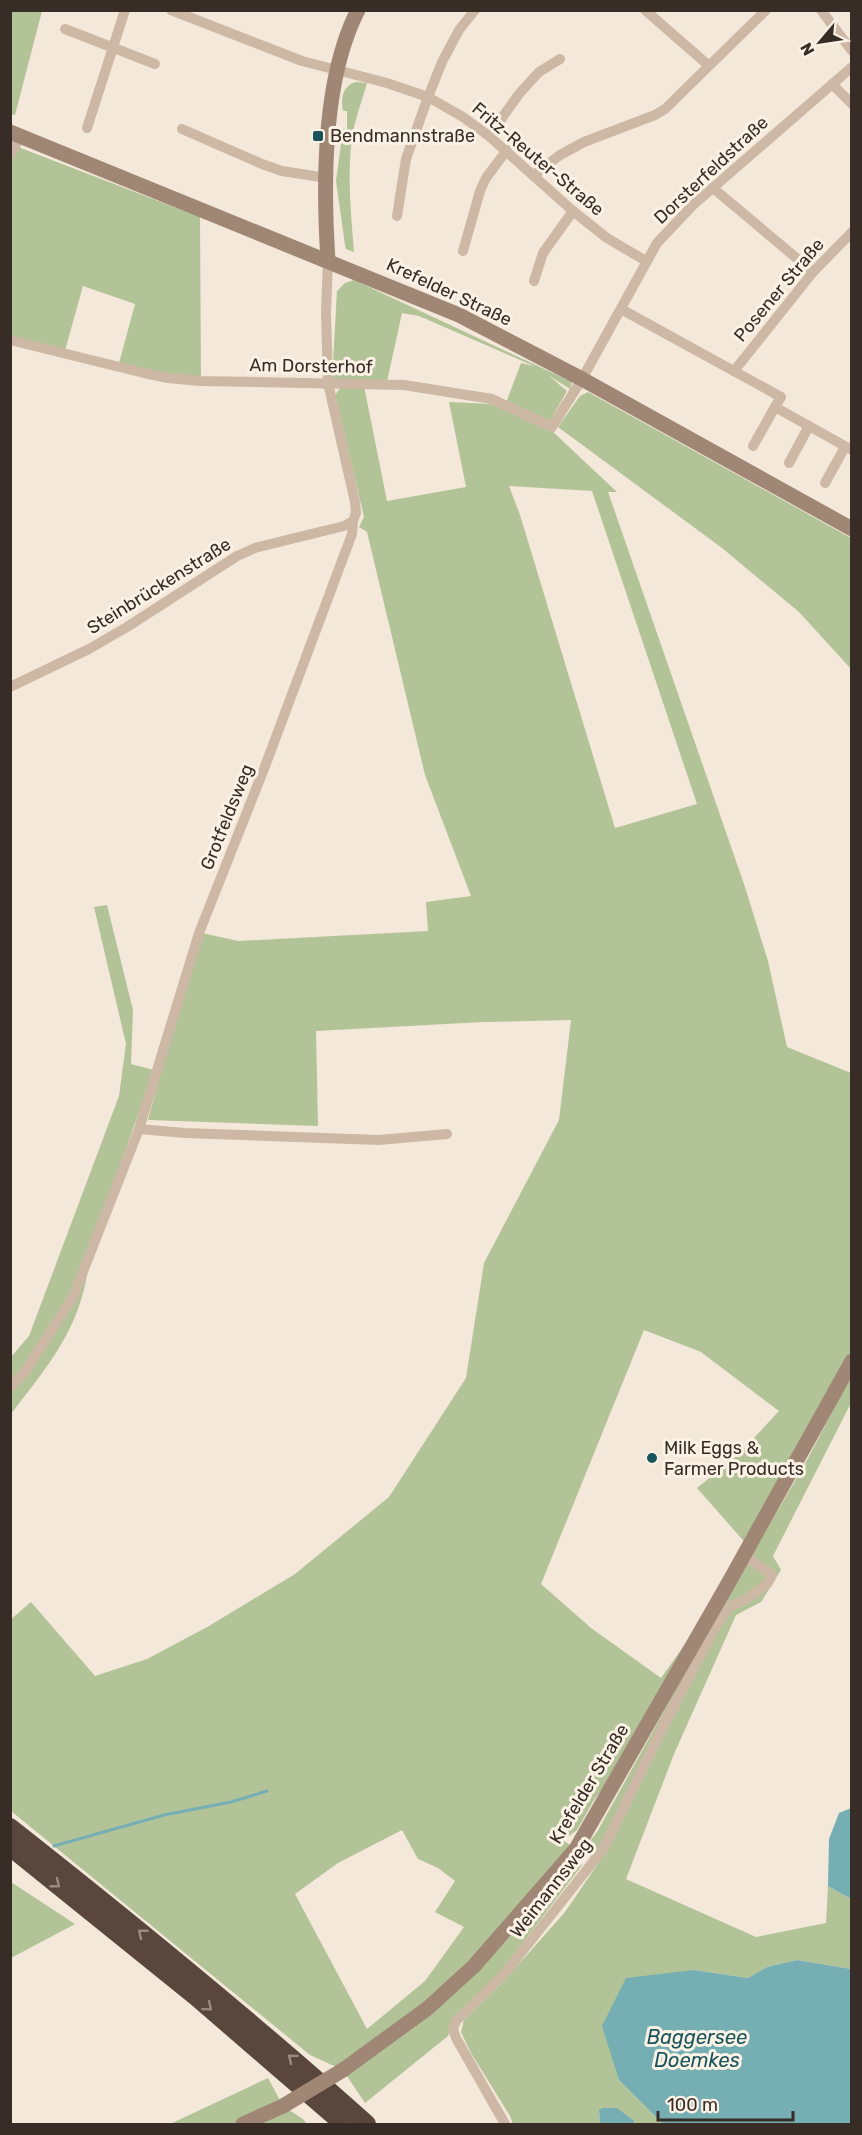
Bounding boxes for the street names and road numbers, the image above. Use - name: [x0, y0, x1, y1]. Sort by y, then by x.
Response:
- street label: Fritz-Reuter-Straße: [468, 97, 608, 221]
- street label: Dorsterfeldstraße: [649, 111, 773, 229]
- street label: Posener Straße: [729, 234, 829, 346]
- street label: Krefelder Straße: [383, 253, 515, 331]
- street label: Am Dorsterhof: [249, 354, 373, 378]
- street label: Steinbrückenstraße: [83, 533, 235, 639]
- street label: Grotfeldsweg: [196, 761, 258, 873]
- street label: Krefelder Straße: [545, 1720, 633, 1848]
- street label: Weimannsweg: [505, 1834, 597, 1942]

